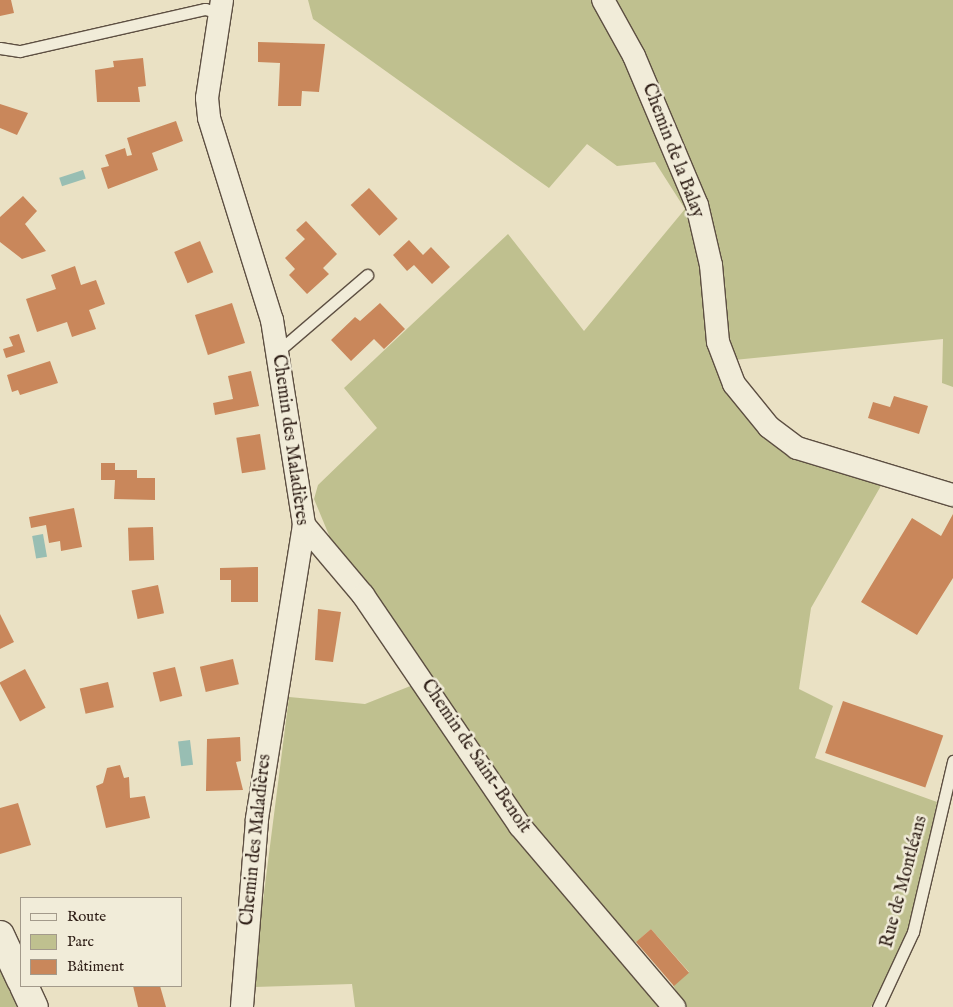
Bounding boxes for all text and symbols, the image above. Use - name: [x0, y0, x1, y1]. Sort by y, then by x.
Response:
- street label: Chemin de la Balay: [636, 81, 708, 221]
- street label: Chemin des Maladières: [266, 353, 312, 527]
- street label: Chemin de Saint-Benoît: [415, 676, 535, 838]
- street label: Chemin des Maladières: [237, 753, 277, 927]
- street label: Rue de Montléans: [877, 814, 933, 950]
- legend: [20, 897, 182, 987]
- text: Route: [67, 907, 106, 926]
- text: Parc: [67, 932, 94, 951]
- text: Bâtiment: [67, 957, 124, 976]

